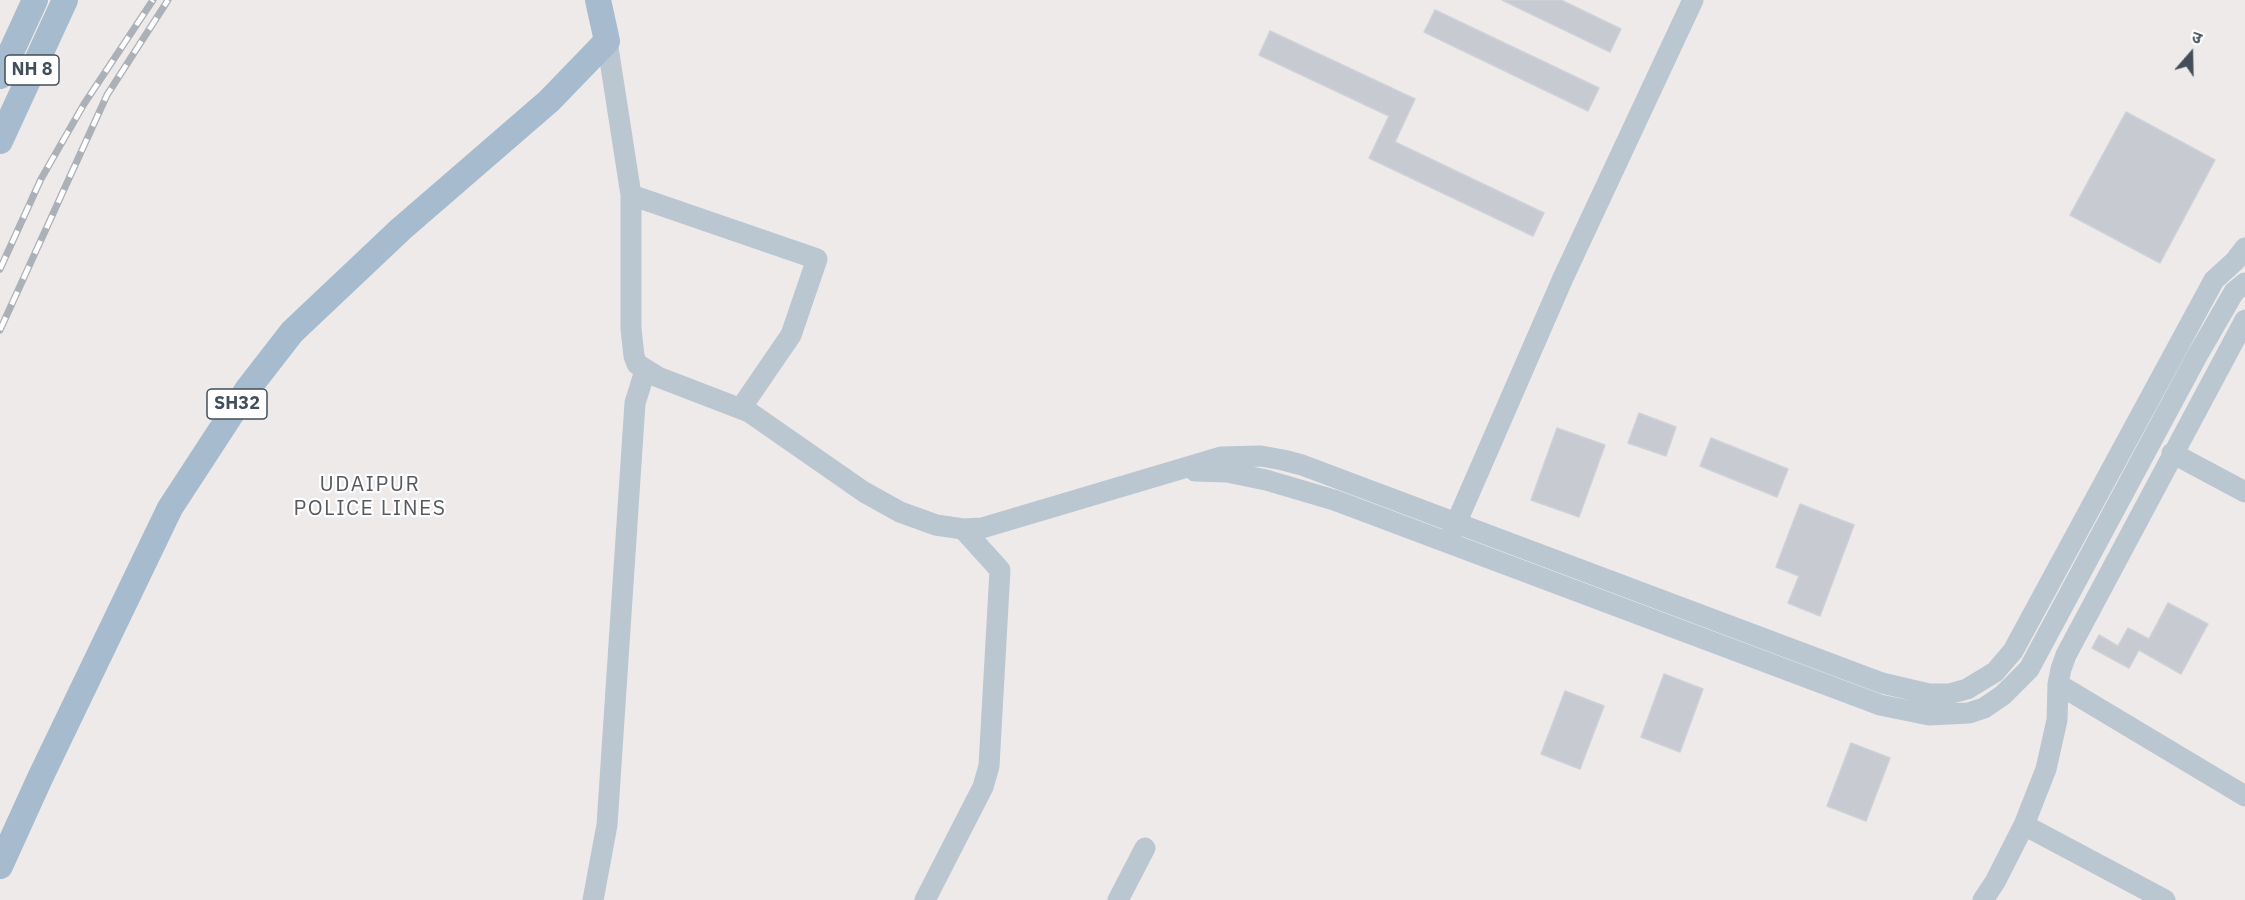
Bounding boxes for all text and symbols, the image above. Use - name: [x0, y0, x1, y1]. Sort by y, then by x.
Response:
- north arrow: [2161, 24, 2221, 84]
- text: उ: [2189, 26, 2205, 48]
- road number: NH 8: [5, 55, 59, 85]
- road number: SH32: [207, 389, 267, 419]
- district label: UDAIPUR POLICE LINES: [294, 472, 446, 522]

